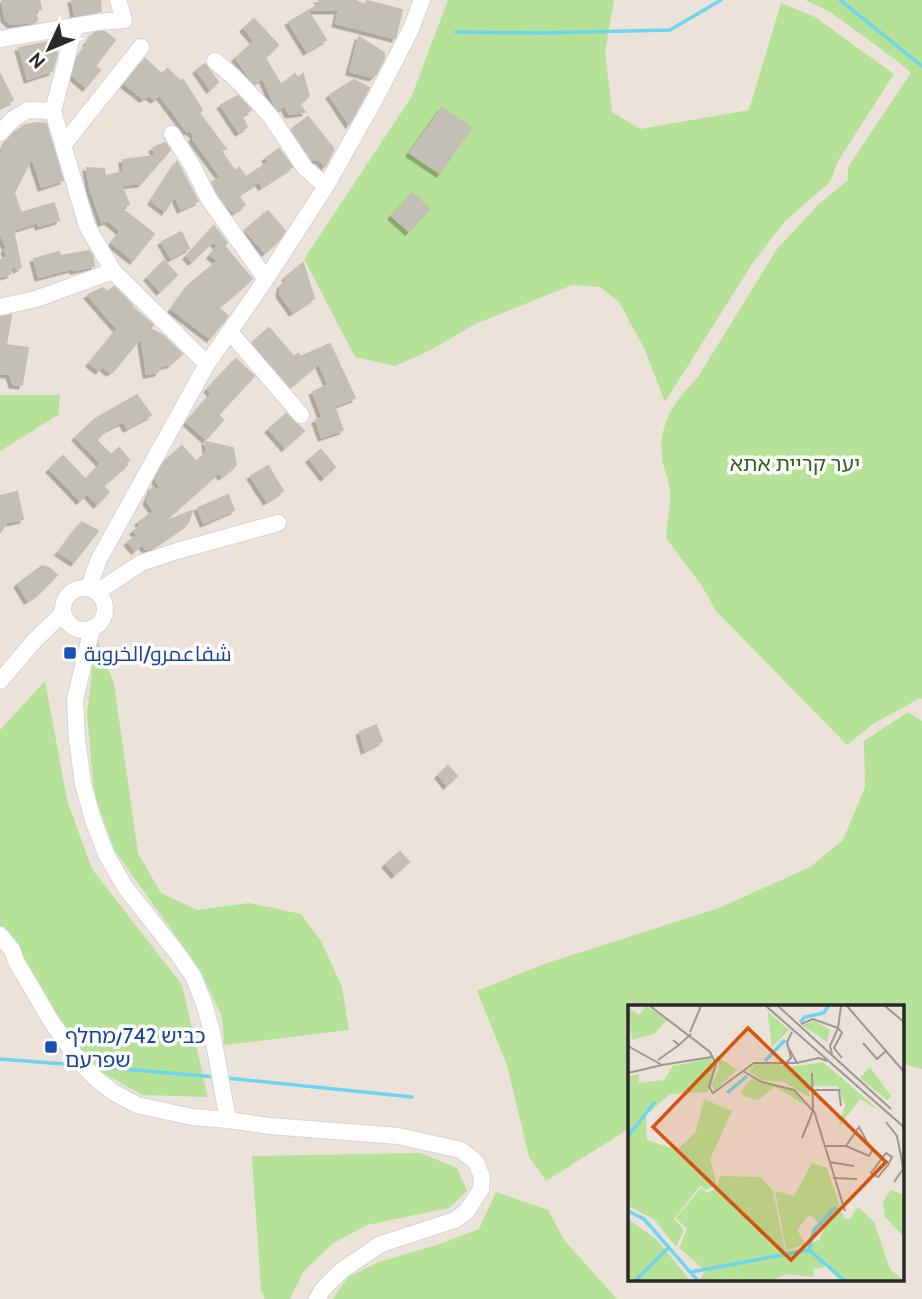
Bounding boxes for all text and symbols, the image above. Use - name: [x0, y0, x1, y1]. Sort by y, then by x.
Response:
- north arrow: [14, 14, 84, 84]
- text: N: [24, 48, 50, 73]
- park label: יער קריית אתא: [730, 451, 860, 476]
- place label: شفاعمرو/الخروبة: [84, 641, 232, 666]
- marker: شفاعمرو/الخروبة: [62, 645, 78, 661]
- inset map: [628, 1005, 904, 1282]
- place label: כביש 742/מחלף שפרעם: [65, 1023, 206, 1072]
- marker: כביש 742/מחלף שפרעם: [43, 1039, 59, 1055]

